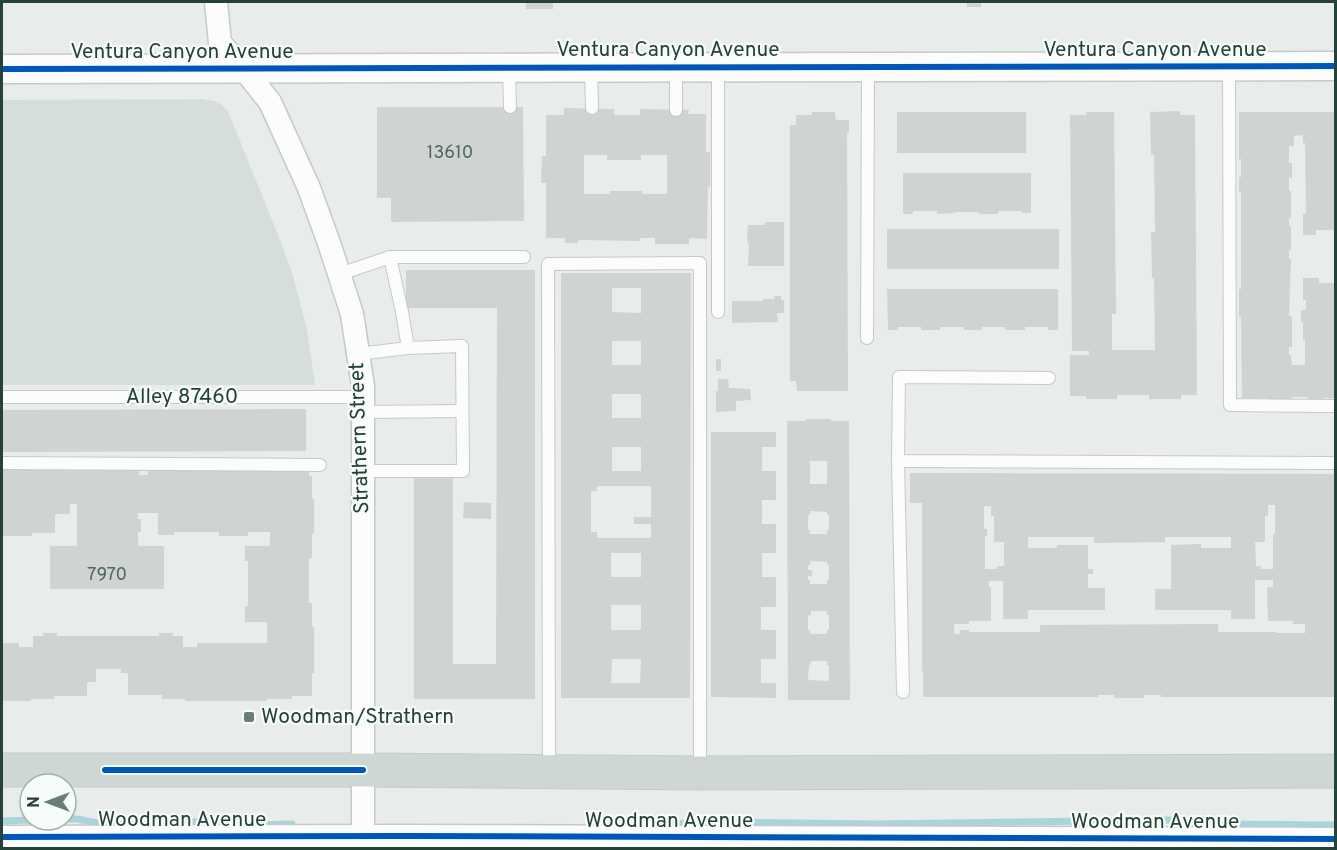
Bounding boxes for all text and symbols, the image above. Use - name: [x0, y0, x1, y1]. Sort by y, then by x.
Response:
- street label: Ventura Canyon Avenue: [556, 37, 780, 64]
- street label: Ventura Canyon Avenue: [1043, 37, 1267, 64]
- street label: Ventura Canyon Avenue: [70, 39, 294, 66]
- house number: 13610: [427, 142, 473, 165]
- street label: Strathern Street: [344, 362, 376, 514]
- street label: Alley 87460: [126, 384, 238, 411]
- house number: 7970: [87, 564, 127, 587]
- place label: Woodman/Strathern: [261, 704, 454, 731]
- marker: Woodman/Strathern: [242, 710, 256, 724]
- north arrow: [18, 772, 78, 832]
- text: N: [25, 796, 45, 808]
- street label: Woodman Avenue: [98, 807, 266, 834]
- street label: Woodman Avenue: [585, 808, 753, 835]
- street label: Woodman Avenue: [1071, 809, 1239, 836]

